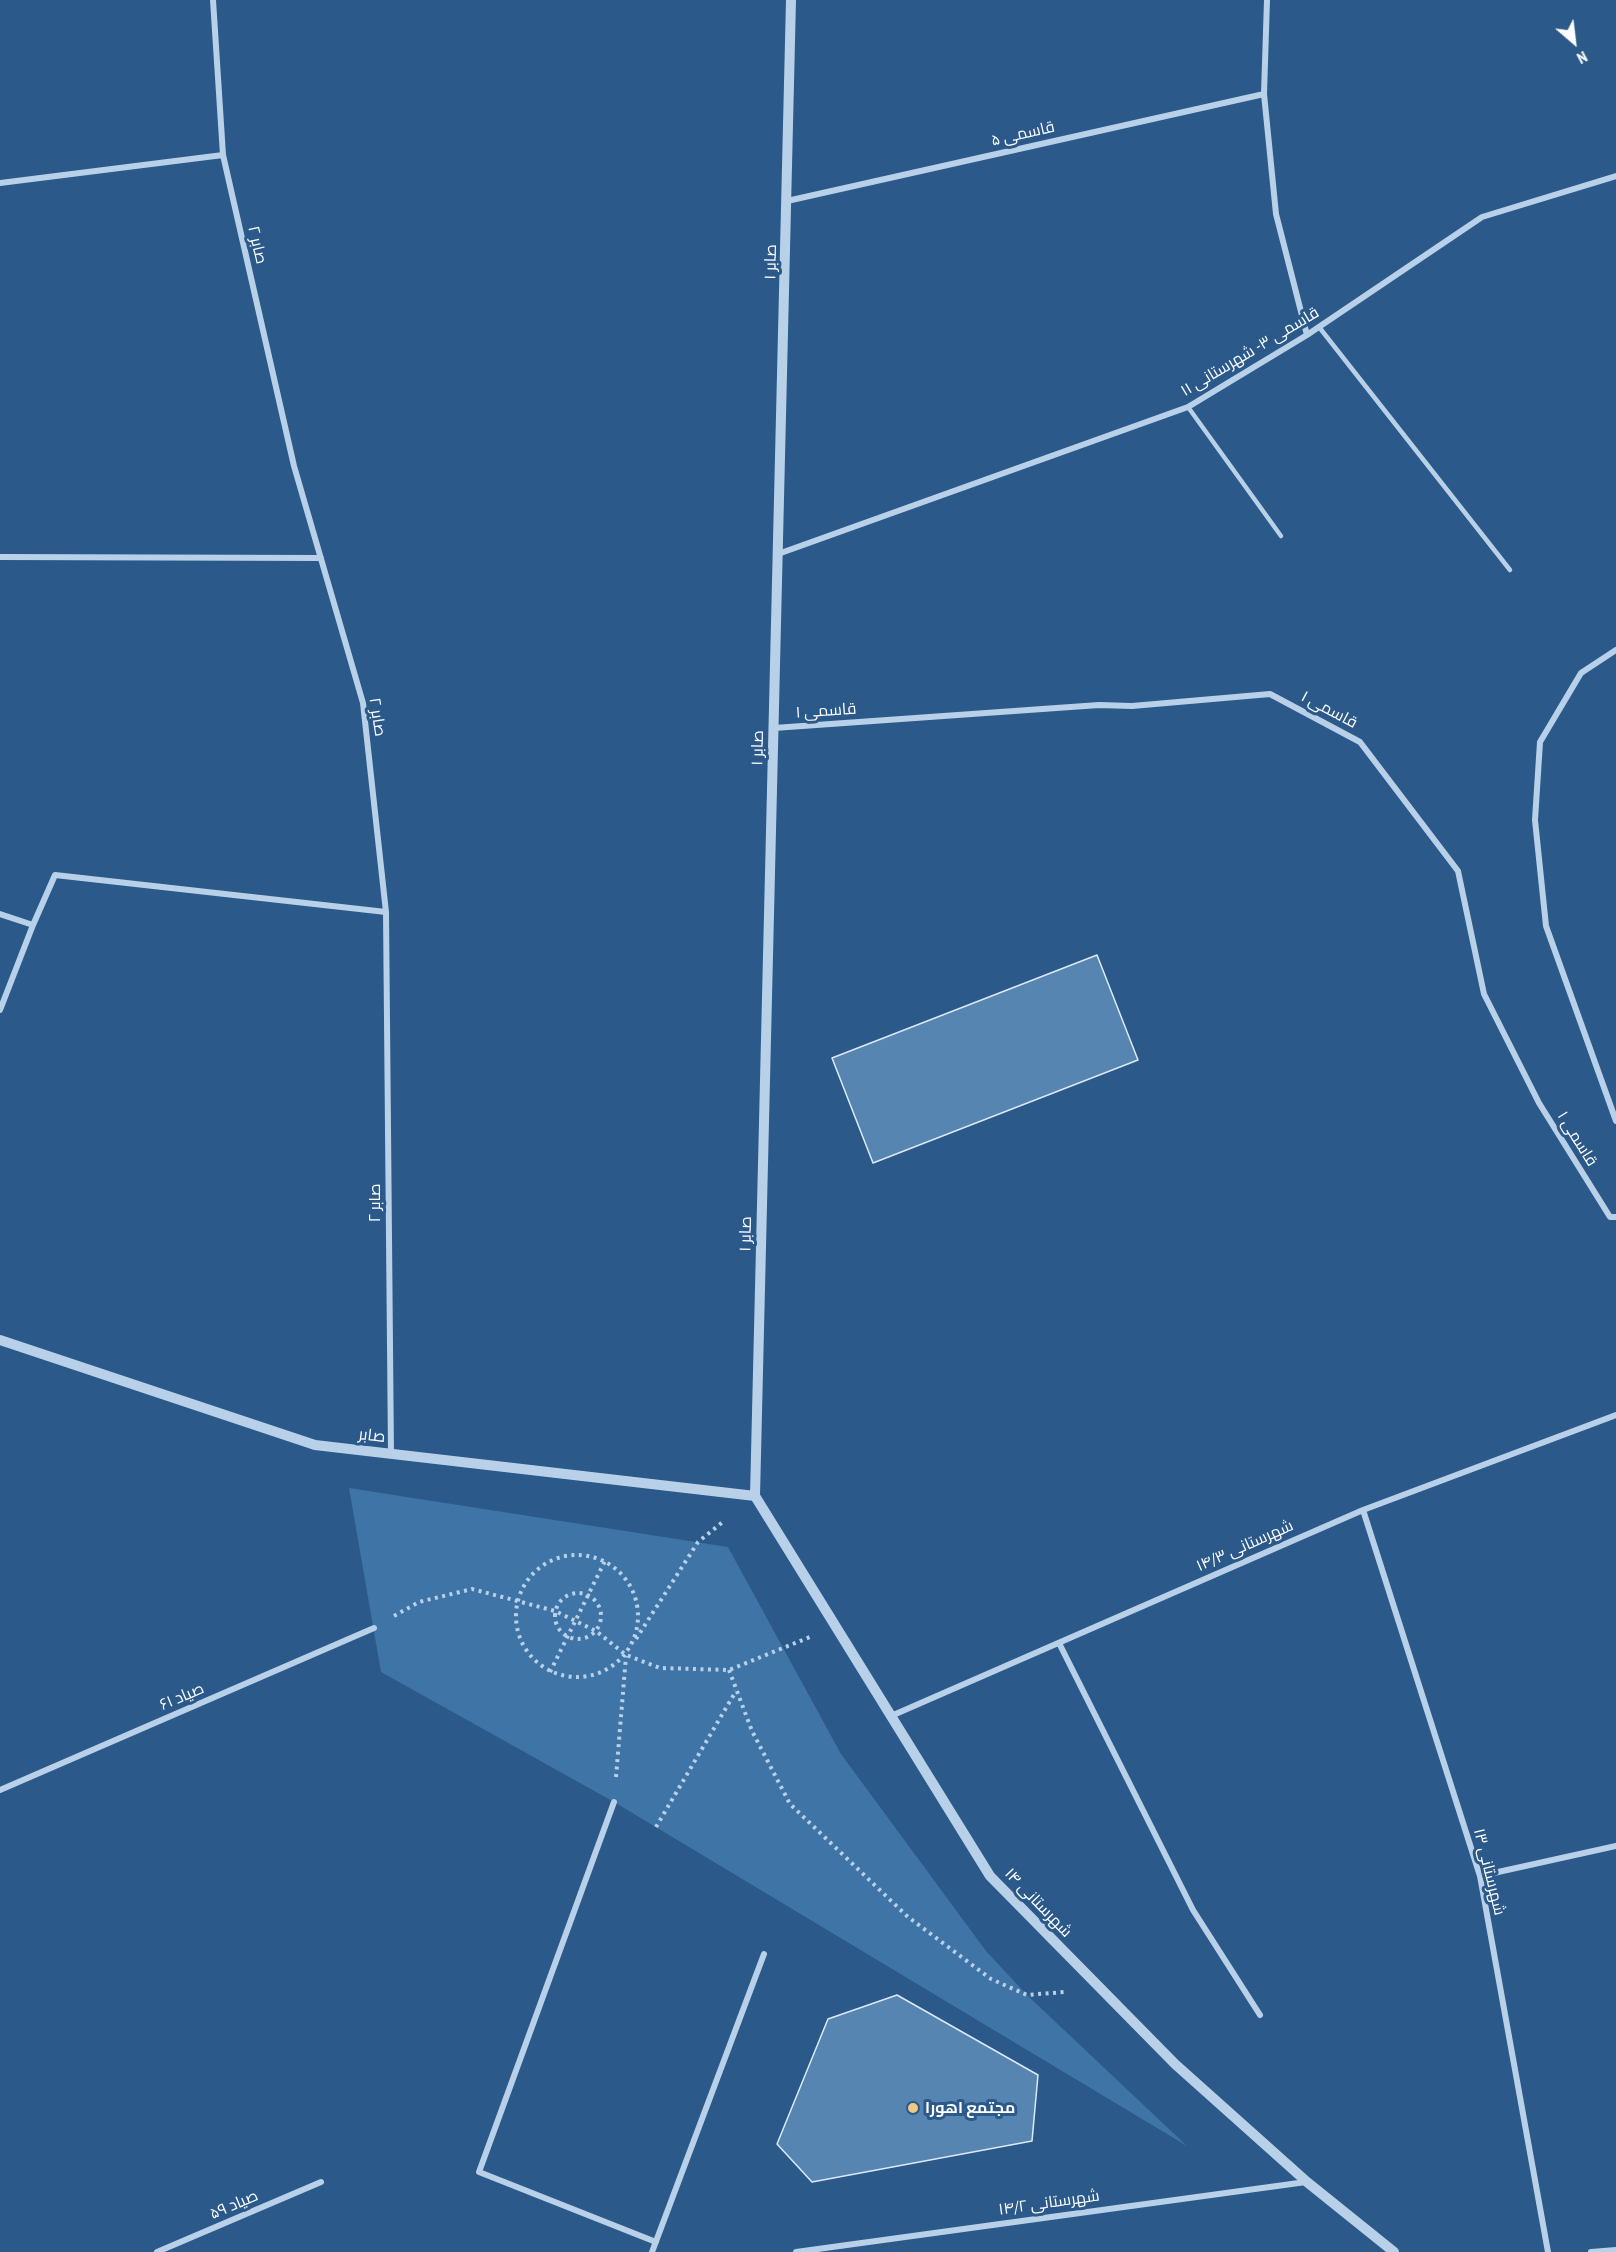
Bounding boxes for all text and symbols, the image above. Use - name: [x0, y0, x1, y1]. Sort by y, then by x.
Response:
- north arrow: [1544, 12, 1604, 72]
- text: N: [1574, 47, 1591, 69]
- street label: قاسمی ۵: [989, 117, 1057, 151]
- street label: صابر ۲: [243, 224, 271, 266]
- street label: صابر ۱: [761, 244, 781, 280]
- street label: قاسمی ۳- شهرستانی ۱۱: [1177, 303, 1323, 401]
- street label: قاسمی ۱: [1298, 687, 1360, 733]
- street label: صابر ۲: [364, 696, 390, 738]
- street label: قاسمی ۱: [795, 699, 857, 723]
- street label: صابر ۱: [748, 730, 768, 766]
- street label: قاسمی ۱: [1553, 1108, 1601, 1170]
- street label: صابر ۲: [365, 1184, 385, 1222]
- street label: صابر ۱: [736, 1216, 756, 1252]
- street label: صابر: [357, 1425, 387, 1447]
- street label: شهرستانی ۱۴/۳: [1194, 1516, 1296, 1576]
- street label: صیاد ۶۱: [157, 1679, 207, 1715]
- street label: شهرستانی ۱۳: [1469, 1827, 1509, 1917]
- street label: شهرستانی ۱۴: [1000, 1864, 1076, 1942]
- place label: مجتمع اهورا: [925, 2098, 1015, 2118]
- marker: مجتمع اهورا: [906, 2101, 920, 2115]
- street label: صیاد ۵۹: [207, 2186, 261, 2224]
- street label: شهرستانی ۱۴/۲: [997, 2186, 1101, 2220]

